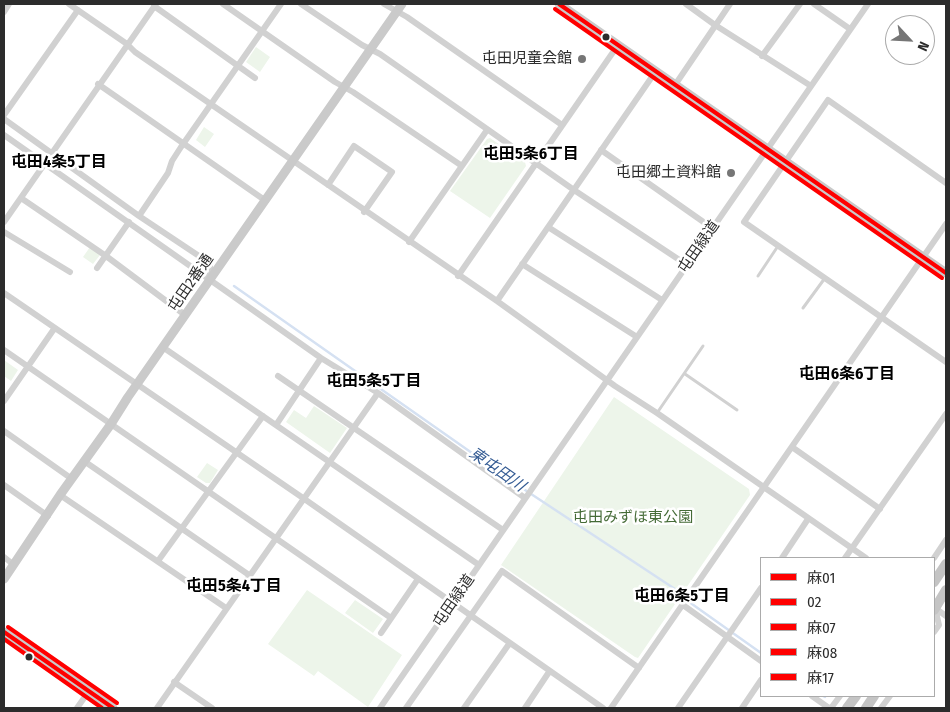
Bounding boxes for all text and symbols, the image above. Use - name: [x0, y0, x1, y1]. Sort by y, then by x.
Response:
- north arrow: [885, 15, 935, 65]
- unlabelled marker: [601, 32, 611, 42]
- text: N: [914, 39, 933, 54]
- place label: 屯田児童会館: [482, 50, 572, 68]
- marker: 屯田児童会館: [576, 53, 588, 65]
- district label: 屯田5条6丁目: [483, 145, 579, 165]
- district label: 屯田4条5丁目: [11, 153, 107, 173]
- place label: 屯田郷土資料館: [616, 164, 721, 182]
- marker: 屯田郷土資料館: [725, 167, 737, 179]
- street label: 屯田緑道: [674, 217, 724, 277]
- street label: 屯田2番通: [165, 251, 217, 315]
- district label: 屯田6条6丁目: [799, 365, 895, 385]
- district label: 屯田5条5丁目: [326, 372, 422, 392]
- water label: 東屯田川: [465, 444, 529, 496]
- park label: 屯田みずほ東公園: [573, 509, 693, 527]
- legend: [760, 557, 935, 697]
- text: 麻01: [807, 569, 835, 587]
- street label: 屯田緑道: [429, 571, 479, 631]
- district label: 屯田5条4丁目: [186, 577, 282, 597]
- district label: 屯田6条5丁目: [634, 587, 730, 607]
- text: 02: [807, 593, 821, 611]
- text: 麻07: [807, 619, 836, 637]
- text: 麻08: [807, 644, 837, 662]
- unlabelled marker: [24, 652, 34, 662]
- text: 麻17: [807, 669, 834, 687]

